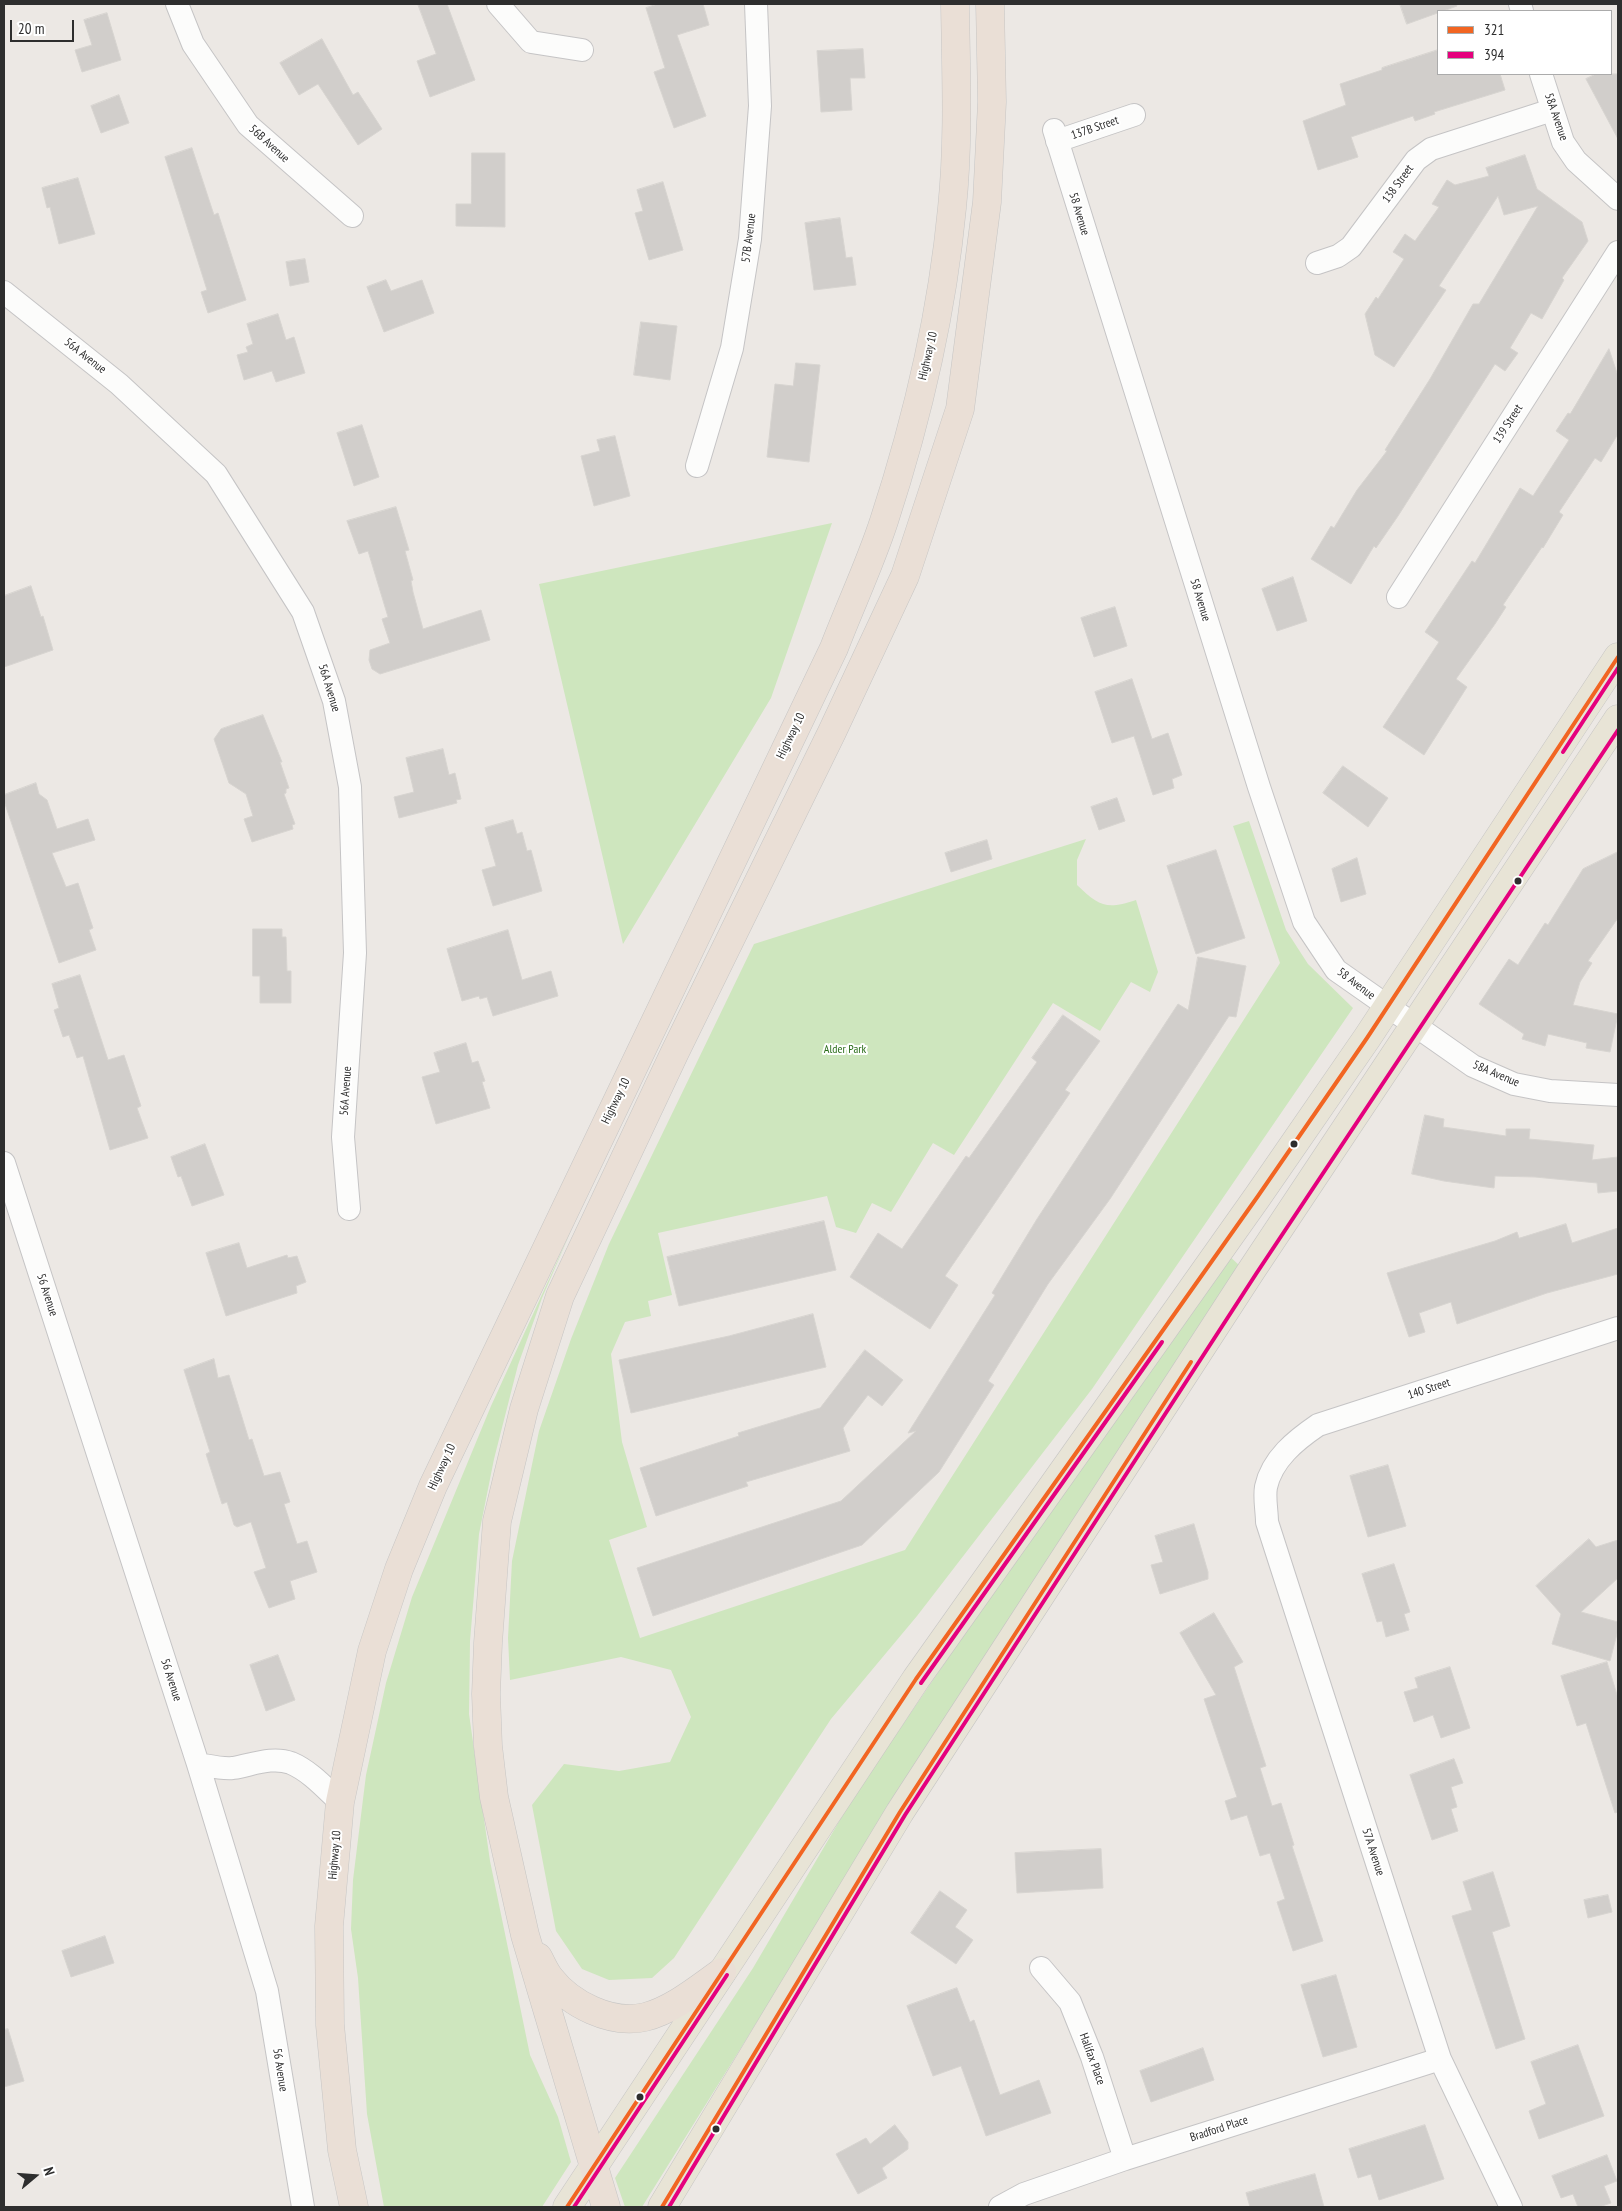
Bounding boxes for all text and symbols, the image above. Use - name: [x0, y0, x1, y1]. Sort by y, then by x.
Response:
- scale bar: [12, 10, 76, 42]
- legend: [1437, 10, 1612, 75]
- text: 20 m: [18, 19, 44, 38]
- text: 321: [1484, 20, 1504, 39]
- text: 394: [1484, 45, 1504, 64]
- street label: 58A Avenue: [1541, 91, 1571, 143]
- street label: 137B Street: [1069, 113, 1121, 143]
- street label: 56B Avenue: [246, 122, 292, 166]
- street label: 138 Street: [1379, 162, 1417, 206]
- street label: 58 Avenue: [1066, 191, 1092, 237]
- street label: 57B Avenue: [739, 213, 759, 263]
- street label: Highway 10: [915, 330, 941, 382]
- street label: 56A Avenue: [61, 335, 109, 377]
- street label: 139 Street: [1490, 402, 1526, 446]
- street label: 58 Avenue: [1187, 577, 1213, 623]
- street label: 56A Avenue: [315, 662, 343, 714]
- street label: Highway 10: [774, 711, 808, 761]
- unlabelled marker: [1513, 876, 1523, 886]
- street label: 58 Avenue: [1334, 965, 1378, 1003]
- park label: Alder Park: [824, 1043, 866, 1057]
- street label: 58A Avenue: [1470, 1058, 1522, 1090]
- street label: 56A Avenue: [337, 1066, 355, 1116]
- street label: Highway 10: [599, 1076, 633, 1126]
- unlabelled marker: [1289, 1139, 1299, 1149]
- street label: 56 Avenue: [33, 1272, 61, 1318]
- street label: 140 Street: [1406, 1375, 1452, 1403]
- street label: Highway 10: [425, 1442, 459, 1492]
- street label: 56 Avenue: [157, 1657, 185, 1703]
- street label: 57A Avenue: [1359, 1826, 1387, 1878]
- street label: Highway 10: [326, 1830, 344, 1880]
- street label: Halifax Place: [1076, 2031, 1108, 2087]
- street label: 56 Avenue: [269, 2047, 291, 2093]
- unlabelled marker: [635, 2092, 645, 2102]
- street label: Bradford Place: [1188, 2113, 1250, 2145]
- unlabelled marker: [711, 2124, 721, 2134]
- north arrow: [10, 2151, 60, 2201]
- text: N: [40, 2165, 59, 2178]

